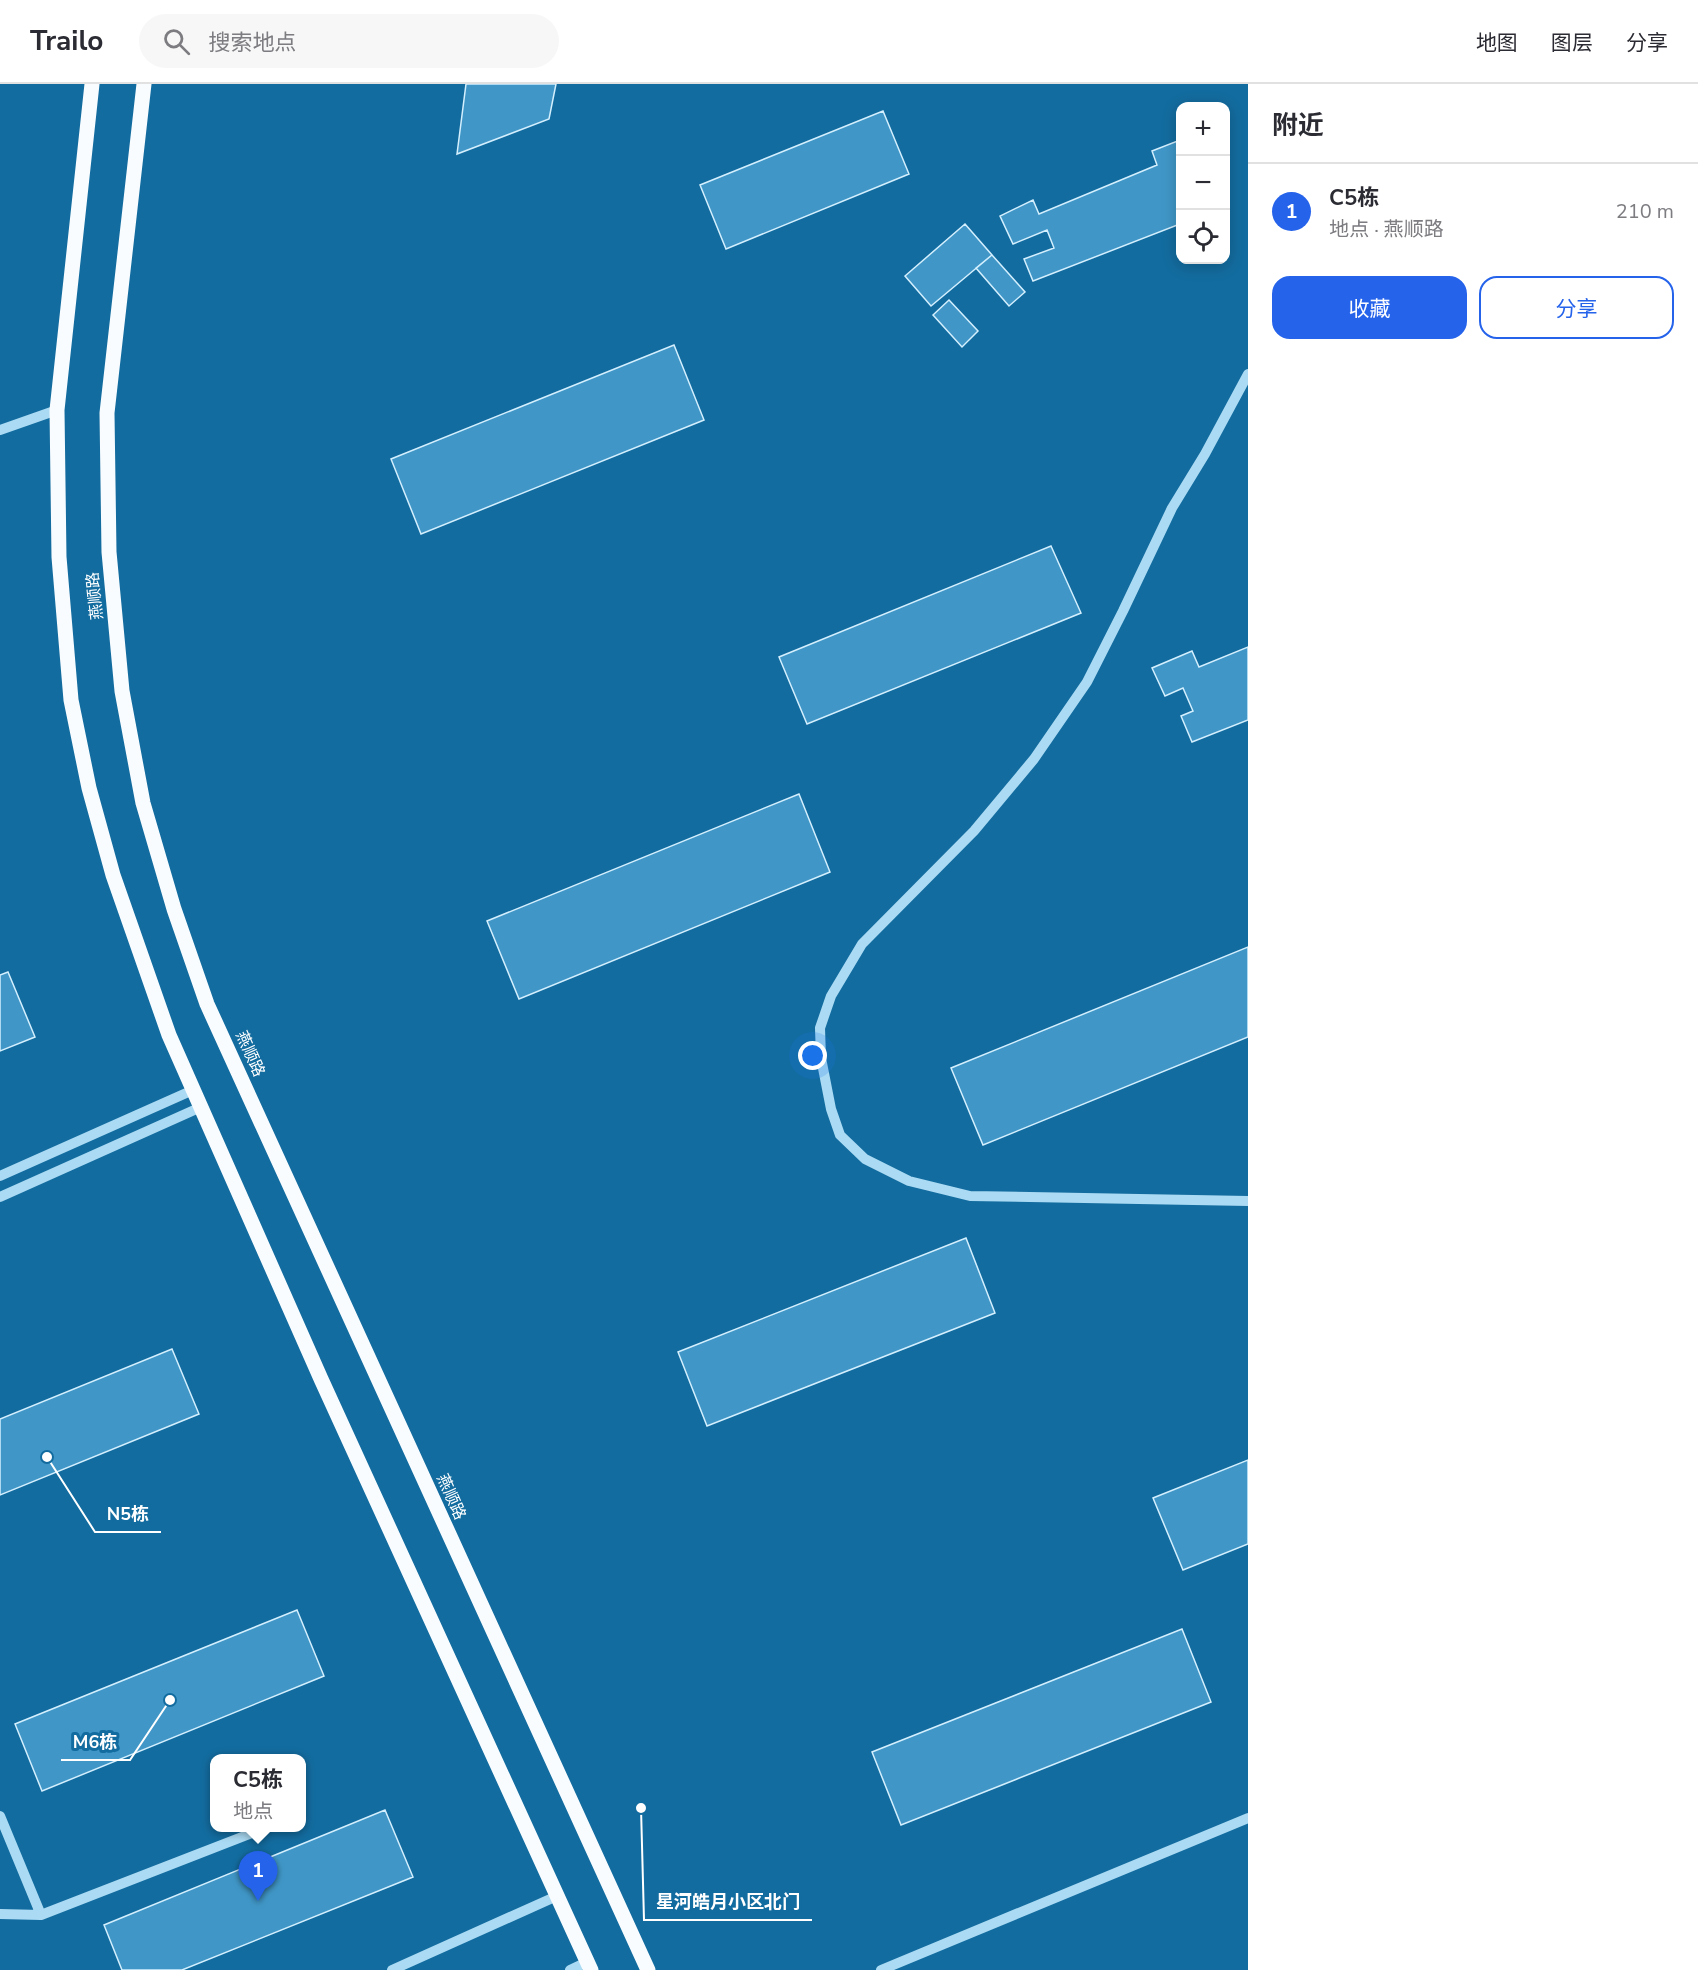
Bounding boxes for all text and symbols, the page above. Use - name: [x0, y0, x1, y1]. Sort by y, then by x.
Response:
- search box: [139, 14, 559, 68]
- text: Trailo: [30, 22, 103, 60]
- icon: search: [160, 25, 193, 58]
- text: 搜索地点: [208, 28, 296, 58]
- text: 地图: [1476, 29, 1518, 57]
- text: 图层: [1551, 29, 1593, 57]
- text: 分享: [1626, 29, 1668, 57]
- map controls: [1176, 102, 1230, 264]
- button: +: [1176, 102, 1230, 156]
- text: 附近: [1272, 108, 1324, 143]
- button: −: [1176, 156, 1230, 210]
- text: C5栋: [1329, 183, 1379, 213]
- text: 1: [1286, 198, 1298, 225]
- text: 210 m: [1616, 198, 1674, 225]
- button: locate: [1176, 210, 1230, 264]
- text: 地点 · 燕顺路: [1329, 216, 1444, 243]
- button: 收藏: [1272, 276, 1467, 339]
- button: 分享: [1479, 276, 1674, 339]
- street label: 燕顺路: [82, 571, 108, 621]
- street label: 燕顺路: [230, 1028, 270, 1080]
- your location: [798, 1041, 827, 1070]
- street label: 燕顺路: [431, 1471, 471, 1523]
- callout: N5栋: [95, 1496, 161, 1532]
- text: N5栋: [107, 1502, 149, 1526]
- callout: M6栋: [61, 1724, 130, 1760]
- text: M6栋: [73, 1730, 117, 1754]
- popup: [210, 1754, 306, 1832]
- text: C5栋: [233, 1765, 283, 1795]
- text: 地点: [233, 1798, 273, 1825]
- pin: 1: [238, 1852, 278, 1901]
- callout: 星河皓月小区北门: [644, 1884, 812, 1920]
- text: 星河皓月小区北门: [656, 1890, 800, 1914]

